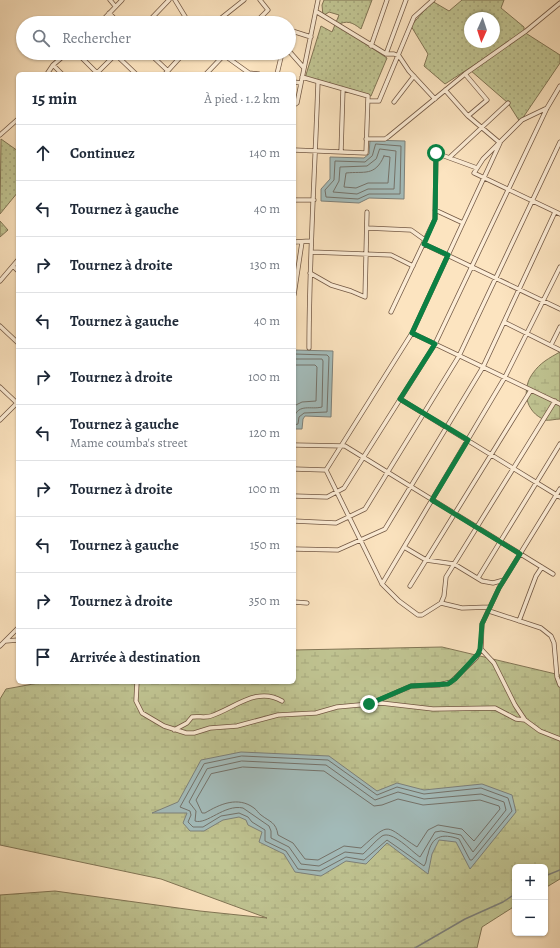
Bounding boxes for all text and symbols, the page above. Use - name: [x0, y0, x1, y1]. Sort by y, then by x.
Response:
- north arrow: [464, 12, 500, 48]
- search box: [16, 16, 296, 60]
- icon: search: [30, 27, 52, 49]
- text: Rechercher: [62, 28, 131, 48]
- text: 15 min: [32, 87, 77, 110]
- text: À pied · 1.2 km: [204, 90, 280, 107]
- icon: ahead: [32, 142, 54, 164]
- text: Continuez: [70, 143, 135, 163]
- text: 140 m: [249, 144, 280, 161]
- route start: [427, 144, 445, 162]
- icon: left: [32, 198, 54, 220]
- text: Tournez à gauche: [70, 199, 179, 219]
- text: 40 m: [254, 200, 280, 217]
- icon: right: [32, 254, 54, 276]
- text: Tournez à droite: [70, 255, 173, 275]
- text: 130 m: [250, 256, 280, 273]
- icon: left: [32, 310, 54, 332]
- text: Tournez à gauche: [70, 311, 179, 331]
- text: 40 m: [254, 312, 280, 329]
- icon: right: [32, 366, 54, 388]
- text: Tournez à droite: [70, 367, 173, 387]
- text: 100 m: [248, 368, 280, 385]
- text: Tournez à gauche: [70, 414, 179, 434]
- icon: left: [32, 422, 54, 444]
- text: 120 m: [249, 424, 280, 441]
- text: Mame coumba's street: [70, 434, 188, 451]
- icon: right: [32, 478, 54, 500]
- text: Tournez à droite: [70, 479, 173, 499]
- text: 100 m: [248, 480, 280, 497]
- icon: left: [32, 534, 54, 556]
- text: Tournez à gauche: [70, 535, 179, 555]
- text: 150 m: [250, 536, 280, 553]
- icon: right: [32, 590, 54, 612]
- text: Tournez à droite: [70, 591, 173, 611]
- text: 350 m: [249, 592, 280, 609]
- icon: arrive: [32, 646, 54, 668]
- text: Arrivée à destination: [70, 647, 201, 667]
- route end: [360, 695, 378, 713]
- map controls: [512, 864, 548, 936]
- button: +: [512, 864, 548, 900]
- button: −: [512, 900, 548, 936]

